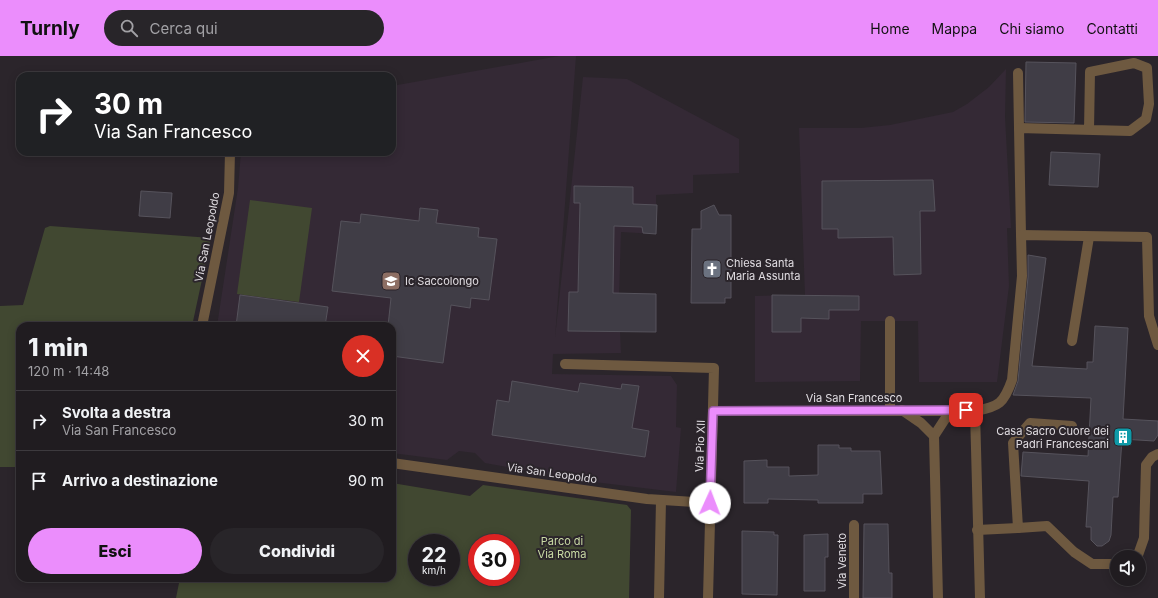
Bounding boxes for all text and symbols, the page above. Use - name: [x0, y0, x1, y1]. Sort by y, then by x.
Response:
- search box: [104, 10, 384, 46]
- text: Turnly: [20, 17, 80, 40]
- icon: search: [118, 17, 140, 39]
- text: Cerca qui: [150, 19, 218, 38]
- text: Home: [870, 20, 910, 37]
- text: Mappa: [932, 20, 977, 37]
- text: Chi siamo: [999, 20, 1064, 37]
- text: Contatti: [1086, 20, 1138, 37]
- text: 30 m: [94, 87, 163, 121]
- icon: right: [28, 88, 80, 140]
- text: Via San Francesco: [94, 121, 252, 142]
- street label: Via San Leopoldo: [191, 191, 223, 283]
- place label: Chiesa Santa Maria Assunta: [726, 256, 800, 283]
- church icon: Chiesa Santa Maria Assunta: [701, 258, 723, 280]
- school or university icon: Ic Saccolongo: [380, 270, 402, 292]
- place label: Ic Saccolongo: [405, 274, 479, 288]
- text: 1 min: [28, 333, 88, 362]
- button: close: [342, 335, 384, 377]
- text: 120 m · 14:48: [28, 363, 109, 379]
- street label: Via San Francesco: [806, 391, 903, 405]
- pin: [949, 393, 983, 427]
- icon: arrive: [955, 399, 977, 421]
- text: Svolta a destra: [62, 403, 171, 422]
- icon: right: [28, 410, 50, 432]
- text: 30 m: [348, 411, 384, 430]
- street label: Via Pio XII: [692, 420, 708, 472]
- text: Via San Francesco: [62, 422, 176, 438]
- place label: Casa Sacro Cuore dei Padri Francescani: [996, 424, 1109, 451]
- building icon: Casa Sacro Cuore dei Padri Francescani: [1112, 426, 1134, 448]
- street label: Via San Leopoldo: [506, 460, 598, 486]
- icon: arrive: [28, 470, 50, 492]
- text: Arrivo a destinazione: [62, 471, 218, 490]
- text: 90 m: [348, 471, 384, 490]
- position arrow: [689, 482, 731, 524]
- button: Esci: [28, 528, 202, 574]
- button: Condividi: [210, 528, 384, 574]
- street label: Via Veneto: [835, 533, 849, 589]
- speed limit sign: 30: [468, 534, 520, 586]
- park label: Parco di Via Roma: [538, 534, 586, 561]
- text: 22: [421, 543, 447, 567]
- map controls: [1110, 550, 1146, 586]
- button: sound: [1110, 550, 1146, 586]
- text: km/h: [422, 564, 446, 576]

